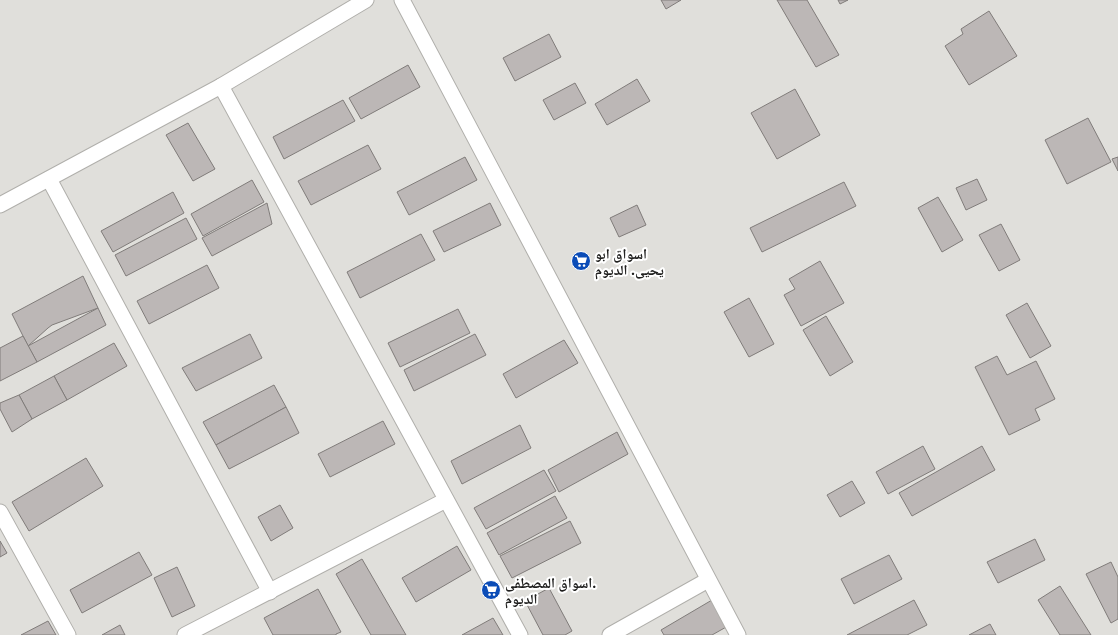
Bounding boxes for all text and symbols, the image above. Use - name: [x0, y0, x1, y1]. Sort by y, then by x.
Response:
- place label: اسواق ابو يحيى. الديوم: [595, 244, 664, 280]
- supermarket icon: اسواق ابو يحيى. الديوم: [570, 250, 592, 272]
- place label: اسواق المصطفى. الديوم: [505, 573, 596, 609]
- supermarket icon: اسواق المصطفى. الديوم: [480, 579, 502, 601]

